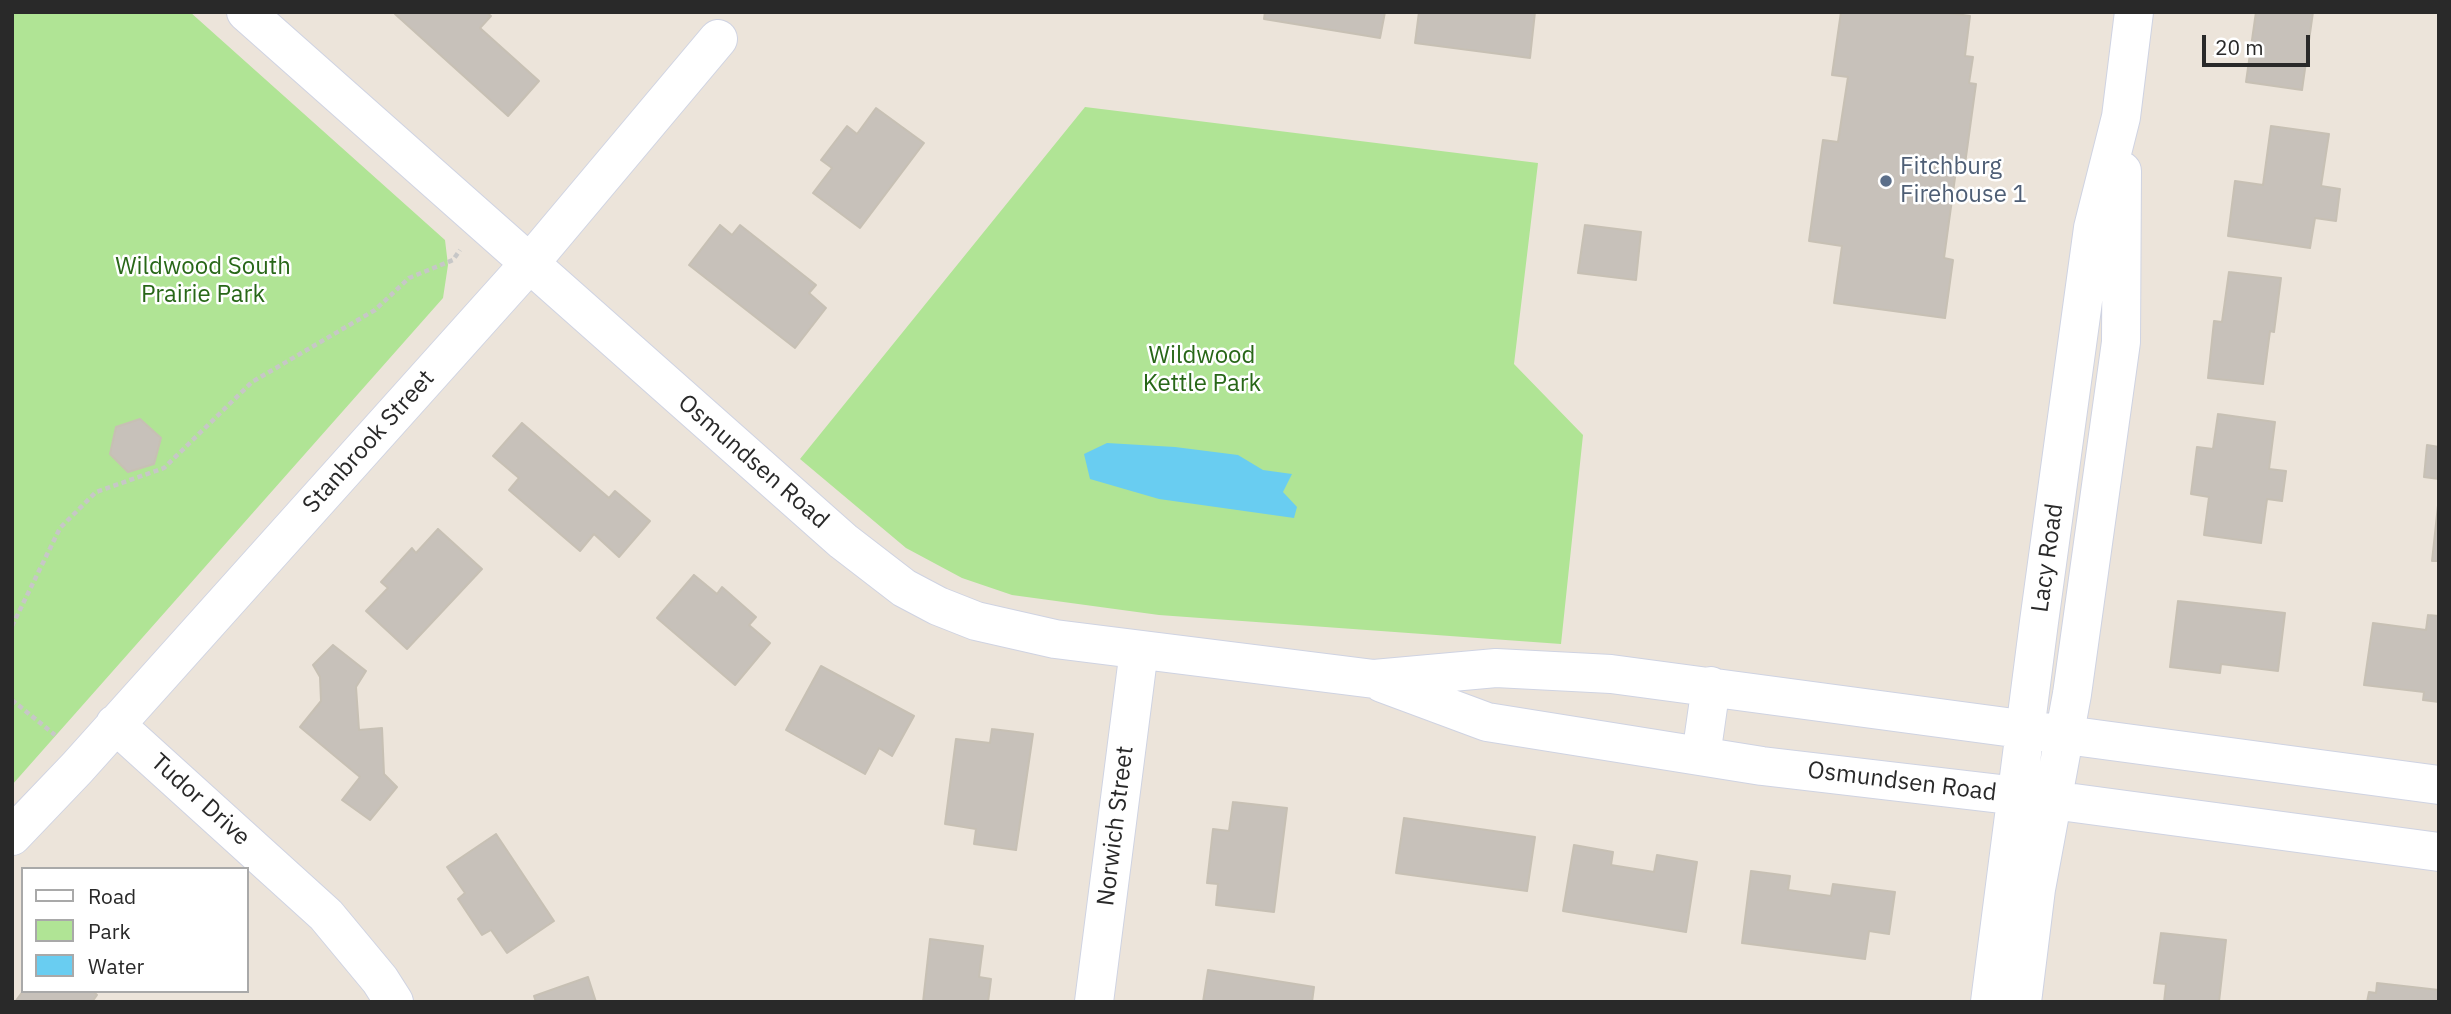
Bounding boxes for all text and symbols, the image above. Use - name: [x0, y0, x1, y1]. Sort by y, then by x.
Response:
- scale bar: [2206, 21, 2314, 65]
- text: 20 m: [2215, 33, 2264, 61]
- place label: Fitchburg Firehouse 1: [1900, 153, 2027, 209]
- marker: Fitchburg Firehouse 1: [1878, 173, 1894, 189]
- park label: Wildwood South Prairie Park: [115, 253, 291, 309]
- park label: Wildwood Kettle Park: [1143, 342, 1261, 398]
- street label: Stanbrook Street: [297, 365, 441, 519]
- street label: Osmundsen Road: [672, 389, 834, 535]
- street label: Lacy Road: [2026, 502, 2070, 614]
- street label: Norwich Street: [1092, 744, 1140, 908]
- street label: Tudor Drive: [144, 748, 256, 852]
- street label: Osmundsen Road: [1806, 756, 1998, 808]
- legend: [21, 867, 248, 993]
- text: Road: [88, 882, 136, 910]
- text: Park: [88, 917, 131, 945]
- text: Water: [88, 952, 144, 980]

